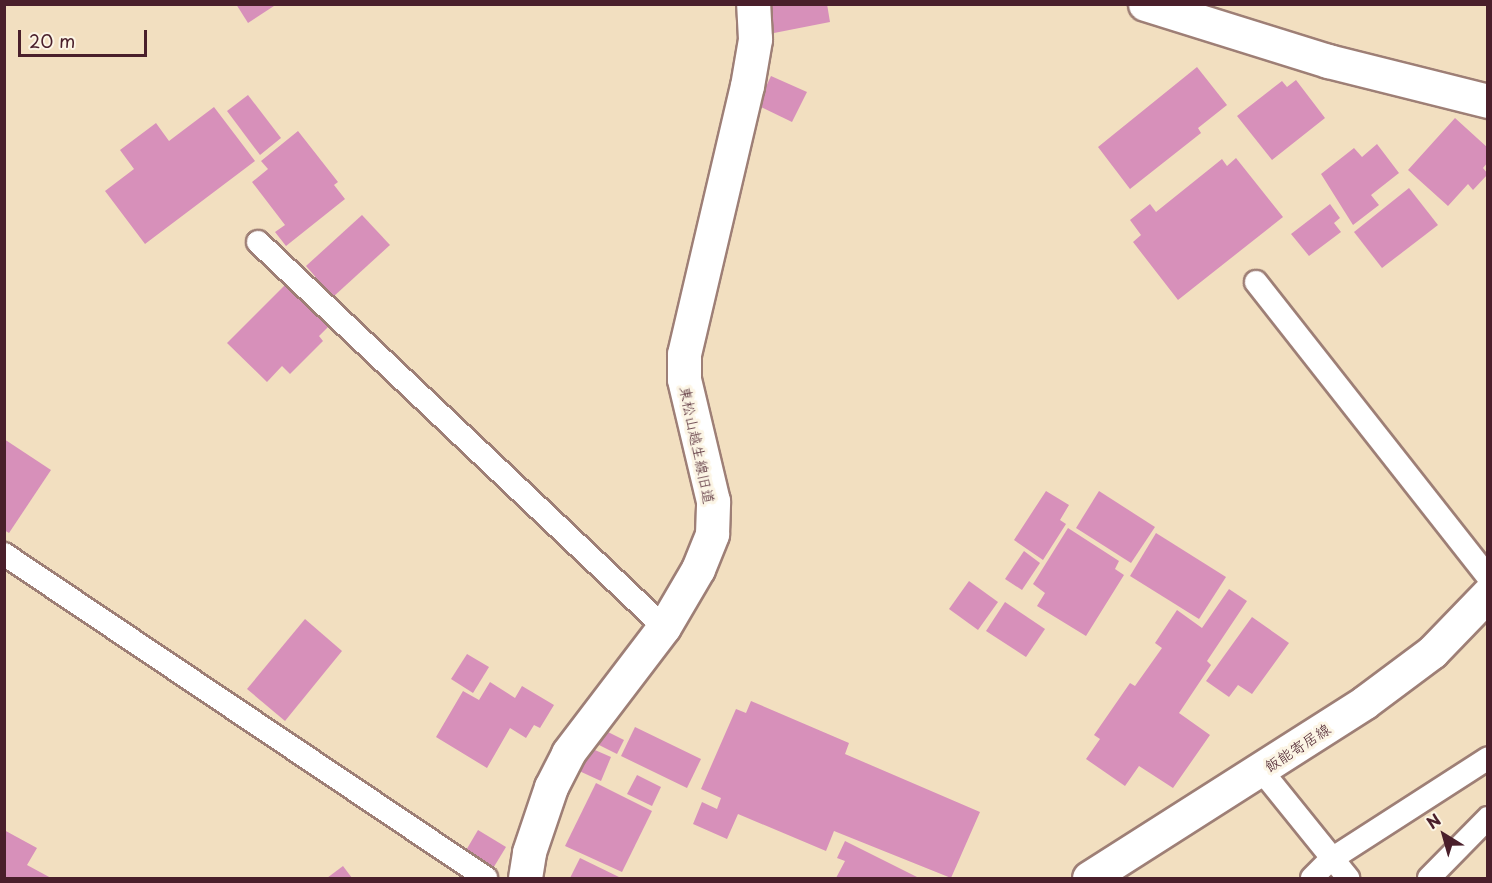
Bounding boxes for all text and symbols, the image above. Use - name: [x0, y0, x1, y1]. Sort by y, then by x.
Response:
- scale bar: [21, 18, 150, 56]
- text: 20 m: [29, 27, 75, 54]
- street label: 東松山越生線旧道: [677, 384, 719, 506]
- street label: 飯能寄居線: [1261, 719, 1333, 775]
- north arrow: [1414, 805, 1474, 865]
- text: N: [1421, 807, 1445, 834]

